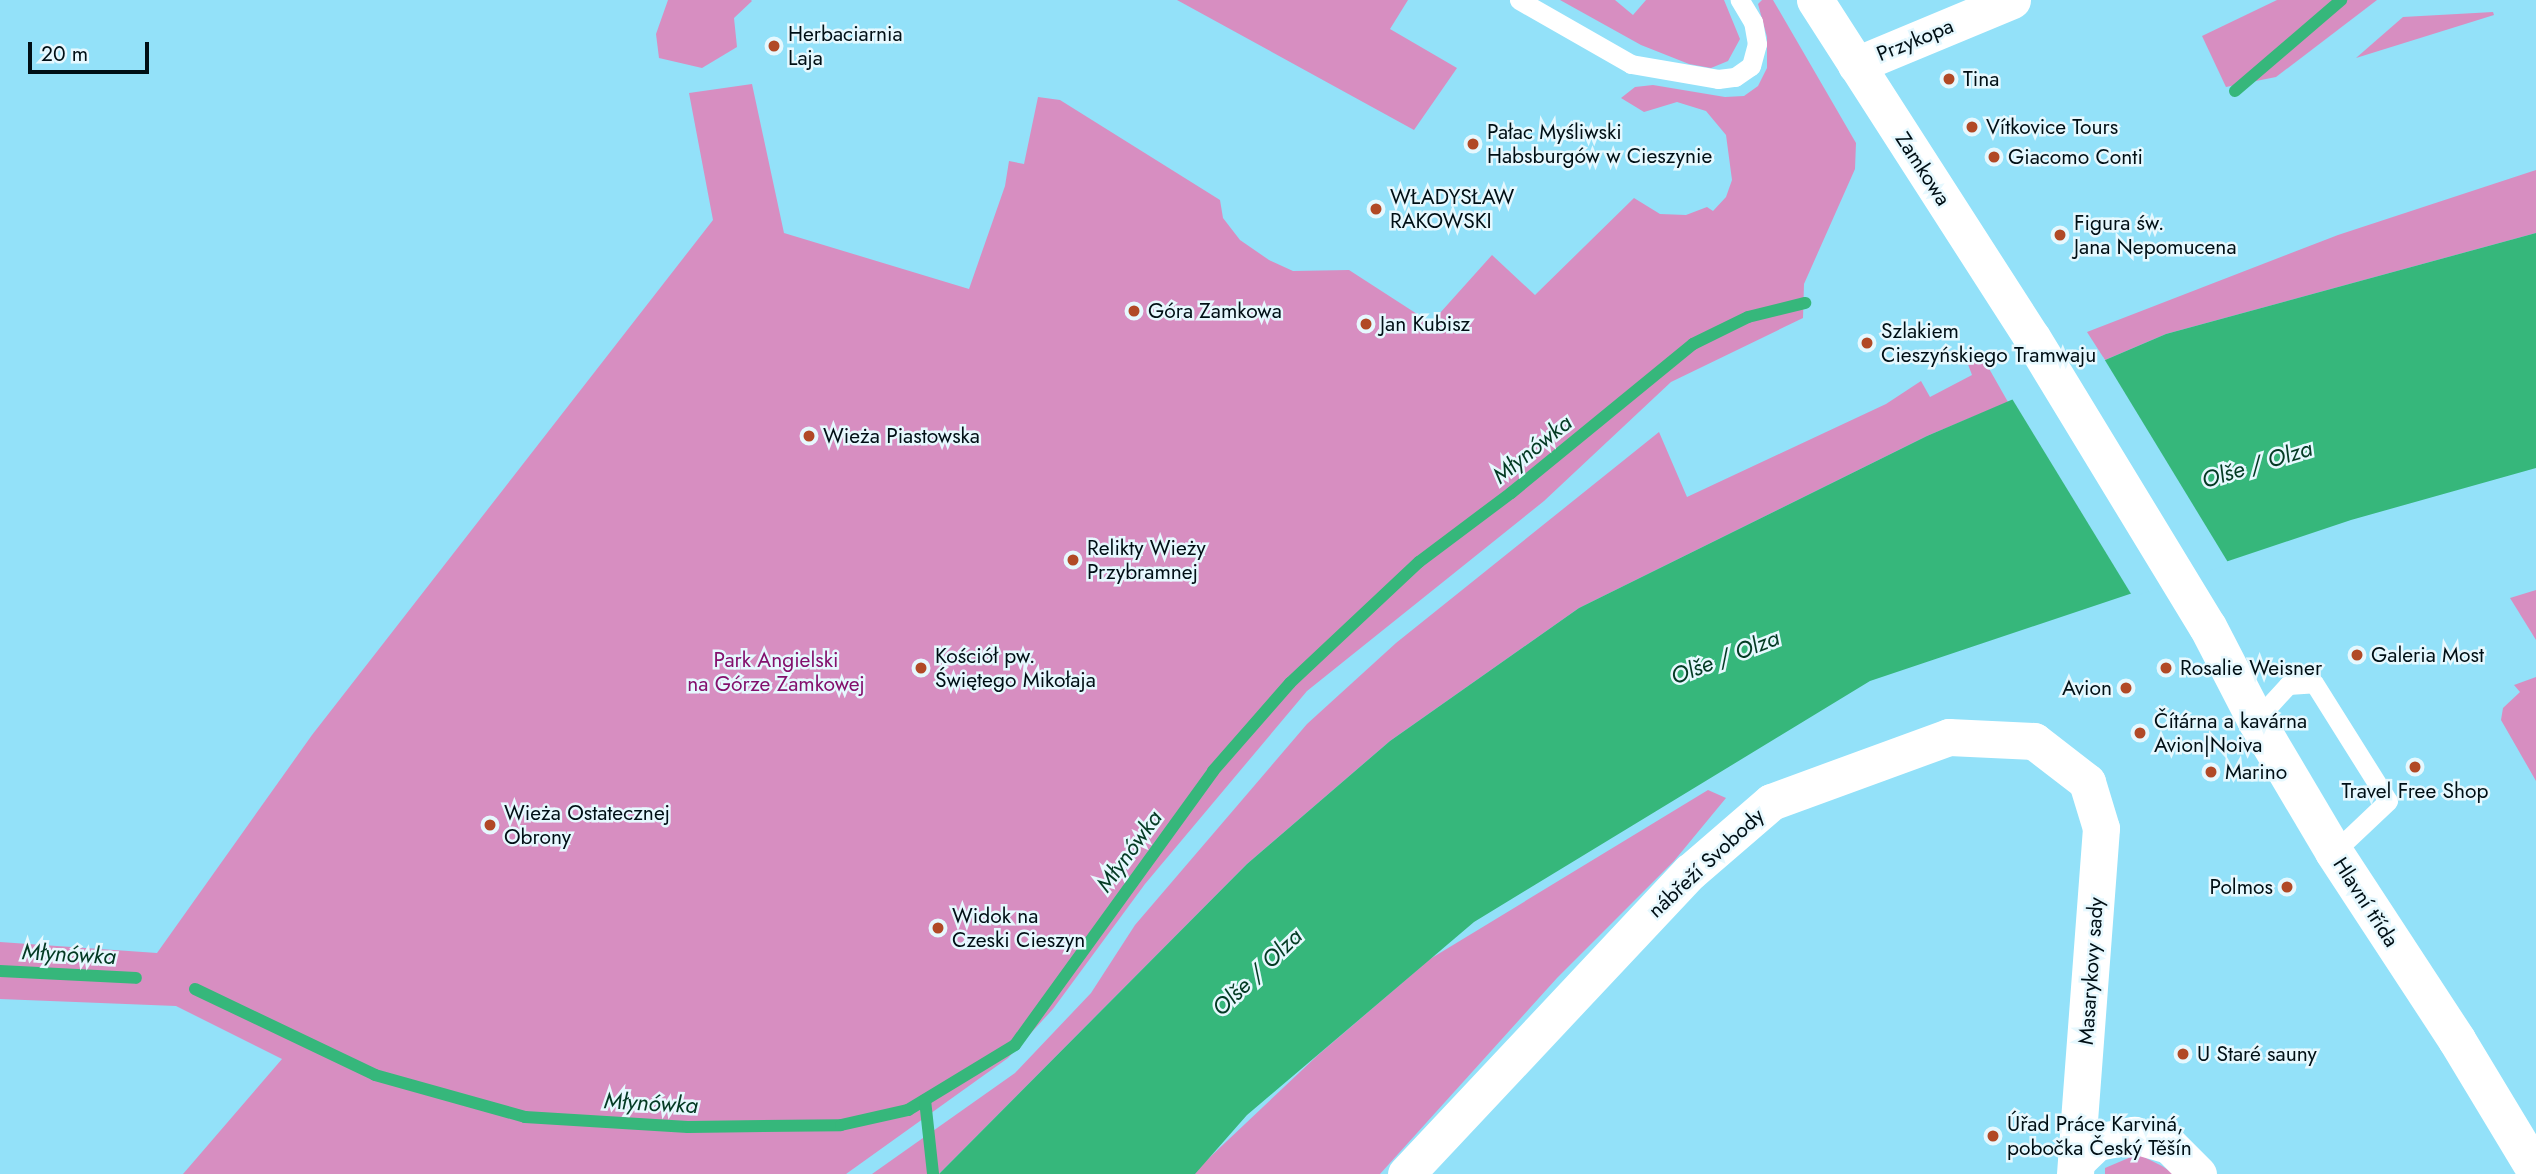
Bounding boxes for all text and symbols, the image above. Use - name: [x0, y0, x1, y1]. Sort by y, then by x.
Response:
- street label: Przykopa: [1873, 13, 1957, 67]
- place label: Herbaciarnia Laja: [788, 21, 902, 71]
- scale bar: [32, 28, 152, 72]
- marker: Herbaciarnia Laja: [766, 38, 782, 54]
- text: 20 m: [41, 39, 88, 69]
- place label: Tina: [1963, 66, 1999, 92]
- marker: Tina: [1941, 71, 1957, 87]
- place label: Vítkovice Tours: [1986, 114, 2118, 140]
- place label: Pałac Myśliwski Habsburgów w Cieszynie: [1487, 119, 1712, 169]
- marker: Vítkovice Tours: [1964, 119, 1980, 135]
- street label: Zamkowa: [1890, 128, 1956, 210]
- marker: Pałac Myśliwski Habsburgów w Cieszynie: [1465, 136, 1481, 152]
- place label: Giacomo Conti: [2008, 144, 2143, 170]
- marker: Giacomo Conti: [1986, 149, 2002, 165]
- place label: WŁADYSŁAW RAKOWSKI: [1390, 184, 1514, 234]
- marker: WŁADYSŁAW RAKOWSKI: [1368, 201, 1384, 217]
- place label: Figura św. Jana Nepomucena: [2074, 210, 2236, 260]
- marker: Figura św. Jana Nepomucena: [2052, 227, 2068, 243]
- place label: Góra Zamkowa: [1148, 298, 1282, 324]
- marker: Góra Zamkowa: [1126, 303, 1142, 319]
- place label: Jan Kubisz: [1380, 311, 1470, 337]
- marker: Jan Kubisz: [1358, 316, 1374, 332]
- place label: Szlakiem Cieszyńskiego Tramwaju: [1881, 318, 2096, 368]
- marker: Szlakiem Cieszyńskiego Tramwaju: [1859, 335, 1875, 351]
- water label: Młynówka: [1487, 409, 1577, 489]
- place label: Wieża Piastowska: [823, 423, 980, 449]
- marker: Wieża Piastowska: [801, 428, 817, 444]
- water label: Olše / Olza: [2198, 434, 2316, 494]
- place label: Relikty Wieży Przybramnej: [1087, 535, 1206, 585]
- marker: Relikty Wieży Przybramnej: [1065, 552, 1081, 568]
- water label: Olše / Olza: [1667, 624, 1783, 690]
- place label: Galeria Most: [2371, 642, 2484, 668]
- place label: Kościół pw. Świętego Mikołaja: [935, 643, 1096, 693]
- park label: Park Angielski na Górze Zamkowej: [687, 647, 865, 697]
- marker: Galeria Most: [2349, 647, 2365, 663]
- place label: Rosalie Weisner: [2180, 655, 2322, 681]
- marker: Kościół pw. Świętego Mikołaja: [913, 660, 929, 676]
- marker: Rosalie Weisner: [2158, 660, 2174, 676]
- place label: Avion: [2062, 675, 2112, 701]
- marker: Avion: [2118, 680, 2134, 696]
- place label: Čítárna a kavárna Avion|Noiva: [2154, 708, 2307, 758]
- marker: Čítárna a kavárna Avion|Noiva: [2132, 725, 2148, 741]
- place label: Marino: [2225, 759, 2287, 785]
- marker: Travel Free Shop: [2407, 759, 2423, 775]
- marker: Marino: [2203, 764, 2219, 780]
- place label: Travel Free Shop: [2341, 778, 2489, 804]
- place label: Wieża Ostatecznej Obrony: [504, 800, 670, 850]
- street label: nábřeží Svobody: [1643, 803, 1769, 923]
- water label: Młynówka: [1090, 805, 1168, 897]
- marker: Wieża Ostatecznej Obrony: [482, 817, 498, 833]
- street label: Hlavní třída: [2328, 853, 2404, 951]
- place label: Polmos: [2210, 874, 2273, 900]
- marker: Polmos: [2279, 879, 2295, 895]
- street label: Masarykovy sady: [2073, 896, 2109, 1046]
- place label: Widok na Czeski Cieszyn: [952, 903, 1085, 953]
- marker: Widok na Czeski Cieszyn: [930, 920, 946, 936]
- water label: Olše / Olza: [1206, 922, 1308, 1022]
- water label: Młynówka: [21, 938, 117, 970]
- place label: U Staré sauny: [2197, 1041, 2317, 1067]
- marker: U Staré sauny: [2175, 1046, 2191, 1062]
- water label: Młynówka: [603, 1087, 699, 1119]
- place label: Úřad Práce Karviná, pobočka Český Těšín: [2007, 1111, 2192, 1161]
- marker: Úřad Práce Karviná, pobočka Český Těšín: [1985, 1128, 2001, 1144]

